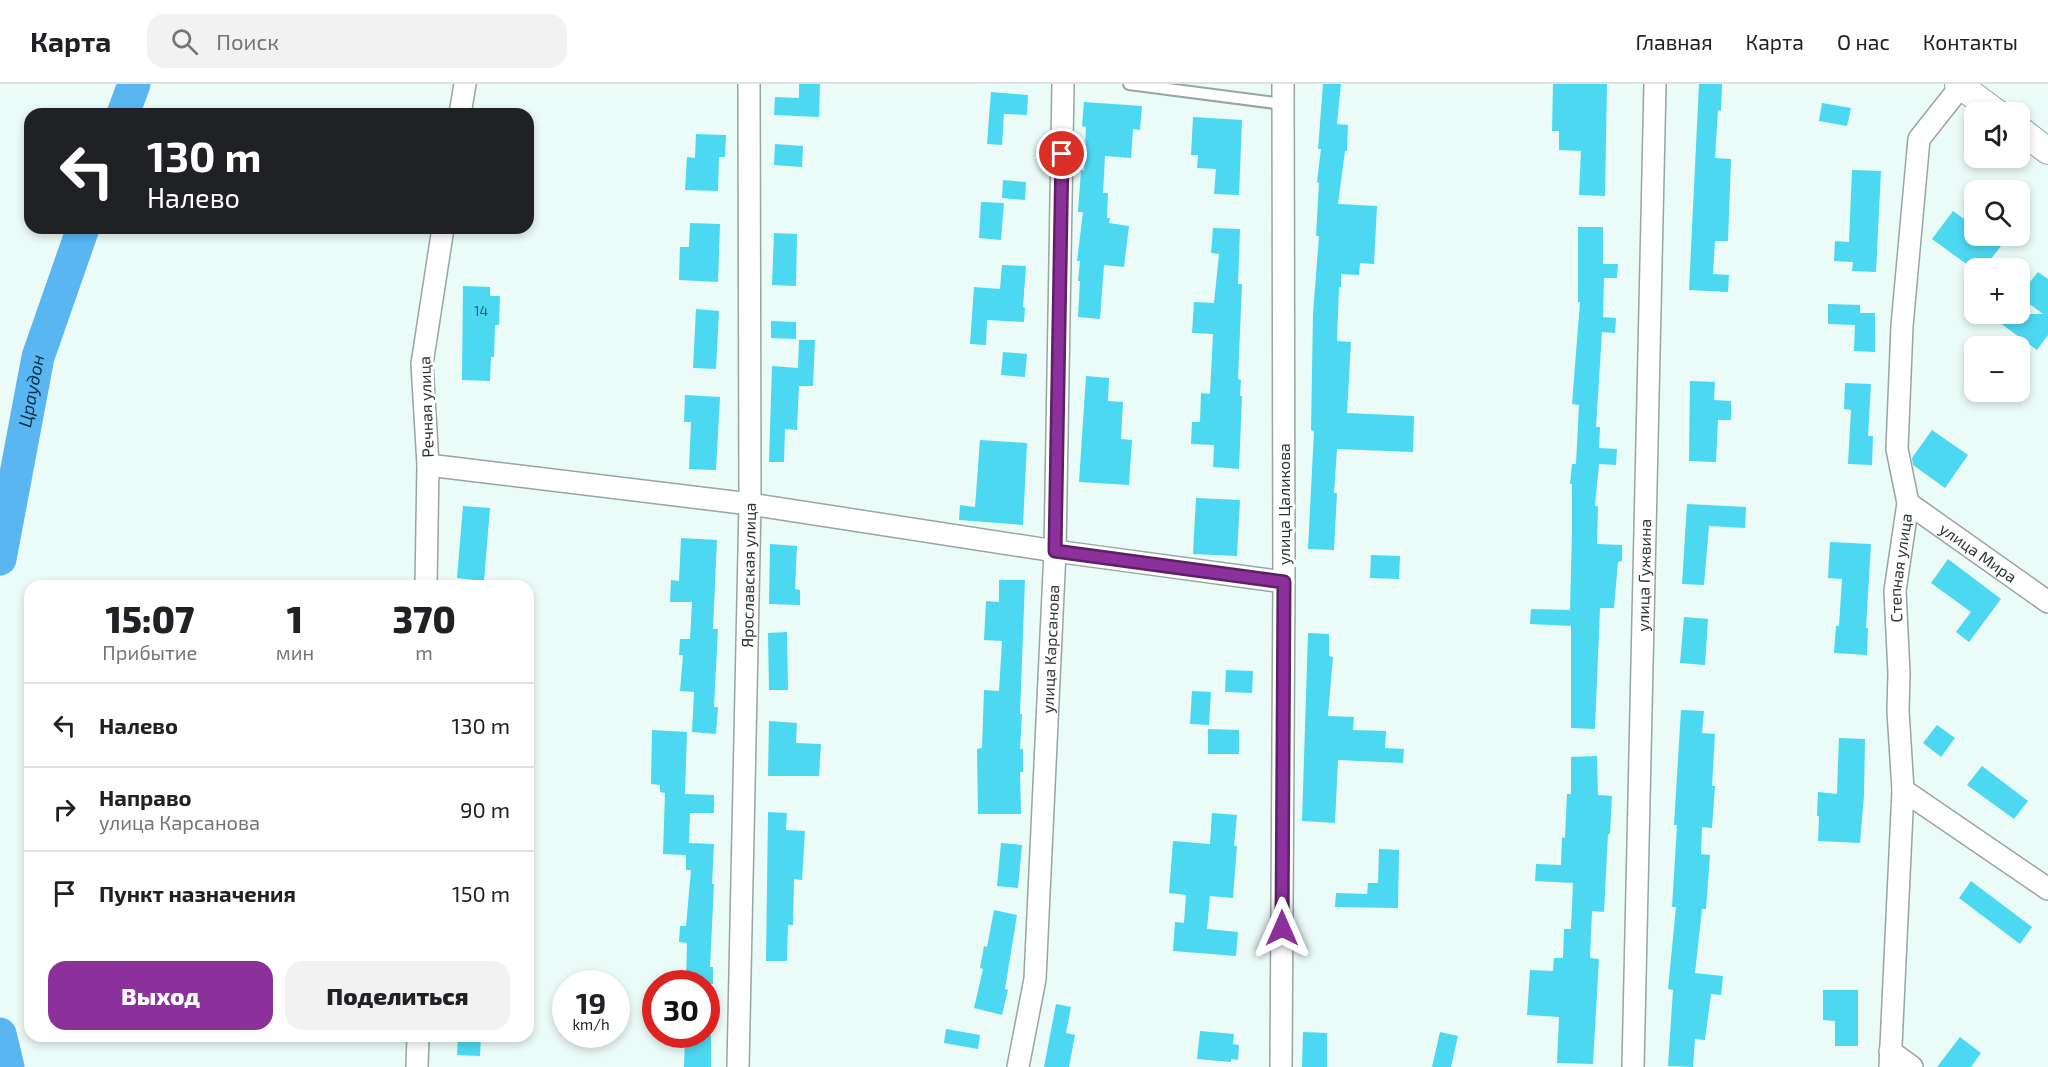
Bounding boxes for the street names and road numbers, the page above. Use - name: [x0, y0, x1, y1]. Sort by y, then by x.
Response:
- street label: Речная улица: [414, 356, 438, 458]
- street label: улица Цаликова: [1274, 443, 1294, 565]
- street label: Ярославская улица: [737, 502, 759, 648]
- street label: Степная улица: [1885, 512, 1915, 623]
- street label: улица Гужвина: [1633, 519, 1654, 632]
- street label: улица Мира: [1936, 519, 2021, 586]
- street label: улица Карсанова: [1037, 584, 1062, 714]

